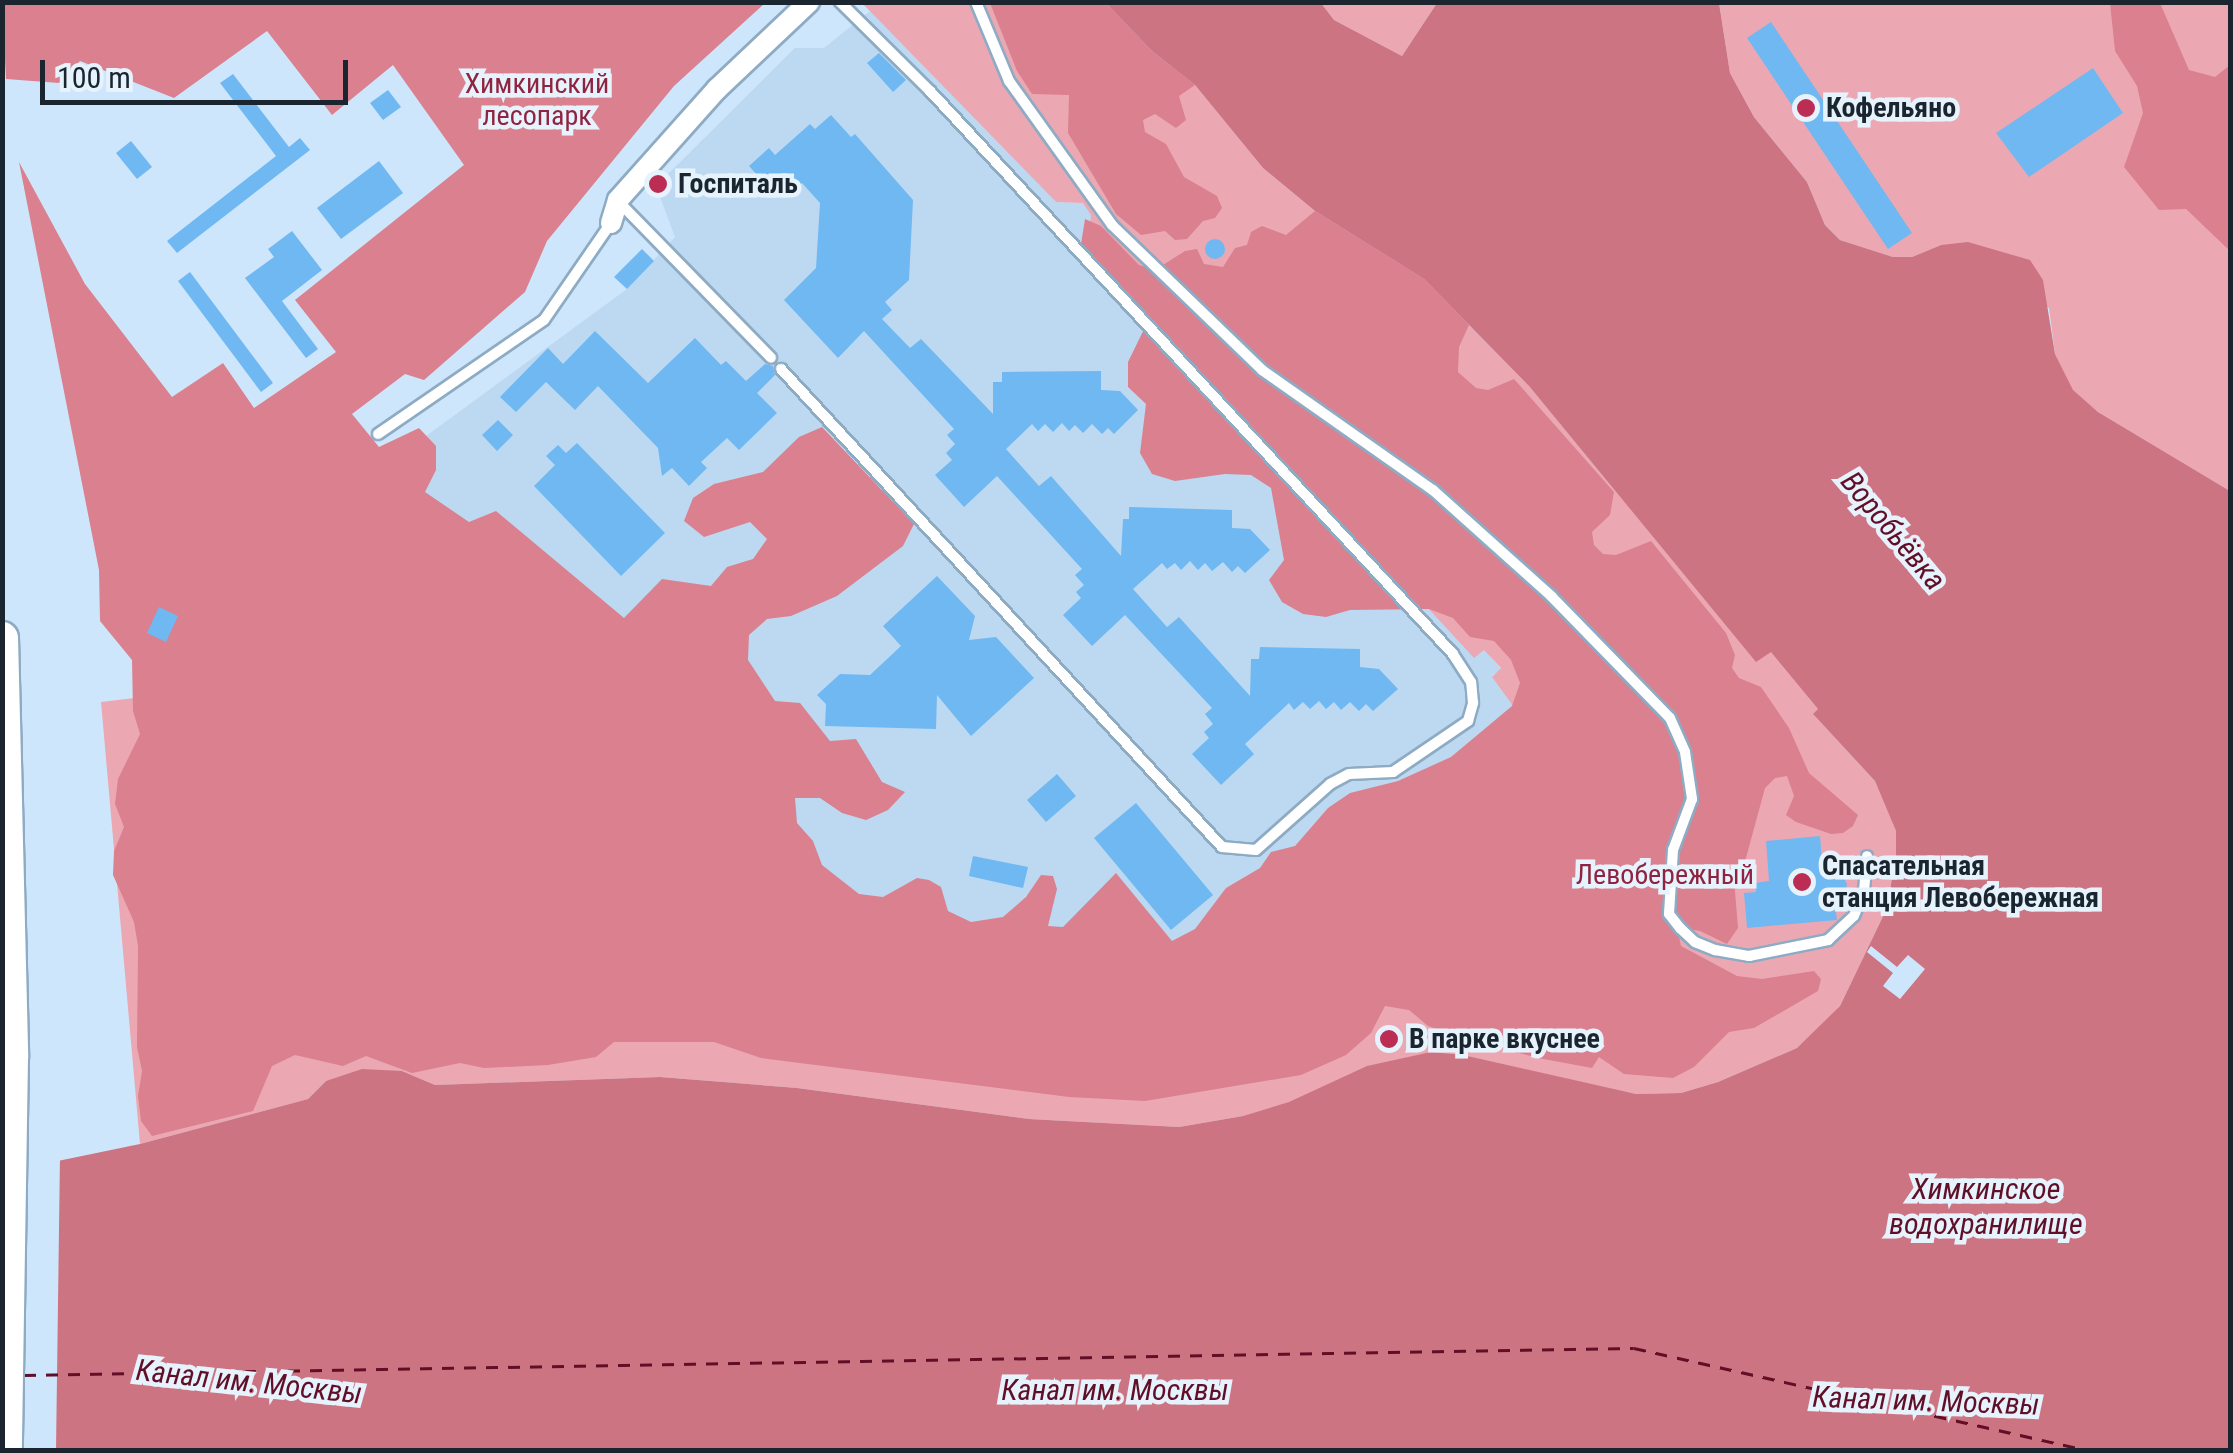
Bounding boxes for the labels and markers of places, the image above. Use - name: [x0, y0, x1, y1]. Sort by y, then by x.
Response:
- place label: Кофельяно: [1826, 91, 1956, 125]
- marker: Кофельяно: [1795, 97, 1817, 119]
- place label: Госпиталь: [678, 167, 798, 201]
- marker: Госпиталь: [647, 173, 669, 195]
- place label: Спасательная станция Левобережная: [1822, 849, 2099, 915]
- marker: Спасательная станция Левобережная: [1791, 871, 1813, 893]
- place label: В парке вкуснее: [1409, 1022, 1600, 1056]
- marker: В парке вкуснее: [1378, 1028, 1400, 1050]

